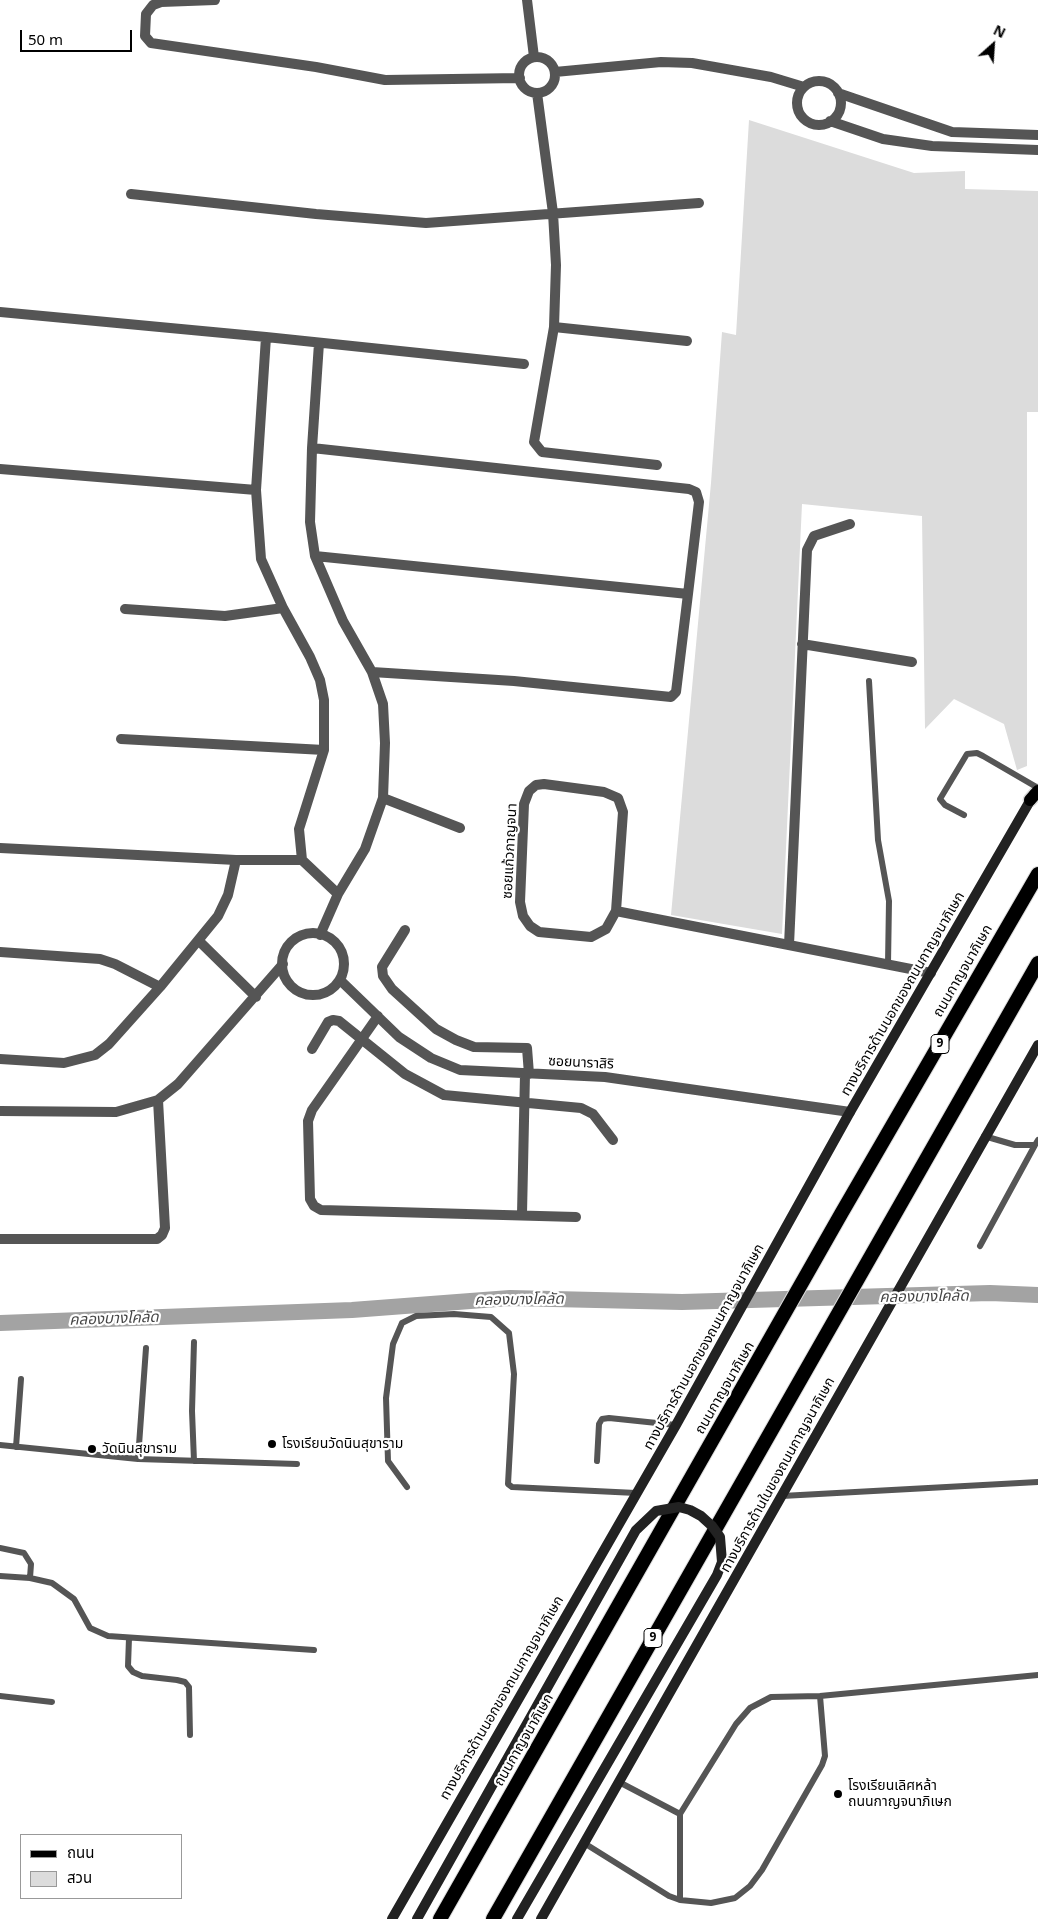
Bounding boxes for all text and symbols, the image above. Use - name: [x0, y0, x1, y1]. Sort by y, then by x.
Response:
- scale bar: [22, 20, 135, 52]
- north arrow: [968, 20, 1018, 70]
- text: N: [991, 20, 1009, 42]
- text: 50 m: [28, 29, 63, 49]
- street label: ซอยแก้วกาญจนา: [499, 803, 521, 899]
- street label: ทางบริการด้านนอกของถนนกาญจนาภิเษก: [837, 889, 969, 1099]
- street label: ถนนกาญจนาภิเษก: [930, 922, 996, 1020]
- road number: 9: [931, 1034, 949, 1054]
- street label: ซอยนาราสิริ: [548, 1053, 614, 1073]
- street label: ทางบริการด้านนอกของถนนกาญจนาภิเษก: [640, 1241, 768, 1453]
- water label: คลองบางโคลัด: [879, 1287, 969, 1307]
- water label: คลองบางโคลัด: [474, 1290, 564, 1310]
- water label: คลองบางโคลัด: [69, 1308, 159, 1330]
- street label: ถนนกาญจนาภิเษก: [692, 1339, 758, 1437]
- street label: ทางบริการด้านในของถนนกาญจนาภิเษก: [717, 1375, 839, 1575]
- place label: โรงเรียนวัดนินสุขาราม: [282, 1436, 403, 1452]
- marker: โรงเรียนวัดนินสุขาราม: [266, 1438, 278, 1450]
- place label: วัดนินสุขาราม: [102, 1441, 177, 1457]
- marker: วัดนินสุขาราม: [86, 1443, 98, 1455]
- street label: ทางบริการด้านนอกของถนนกาญจนาภิเษก: [436, 1593, 568, 1803]
- road number: 9: [644, 1629, 662, 1648]
- street label: ถนนกาญจนาภิเษก: [491, 1691, 557, 1789]
- place label: โรงเรียนเลิศหล้า ถนนกาญจนาภิเษก: [848, 1778, 952, 1810]
- marker: โรงเรียนเลิศหล้า ถนนกาญจนาภิเษก: [832, 1788, 844, 1800]
- legend: [20, 1834, 182, 1899]
- text: ถนน: [67, 1842, 94, 1862]
- text: สวน: [67, 1867, 92, 1887]

